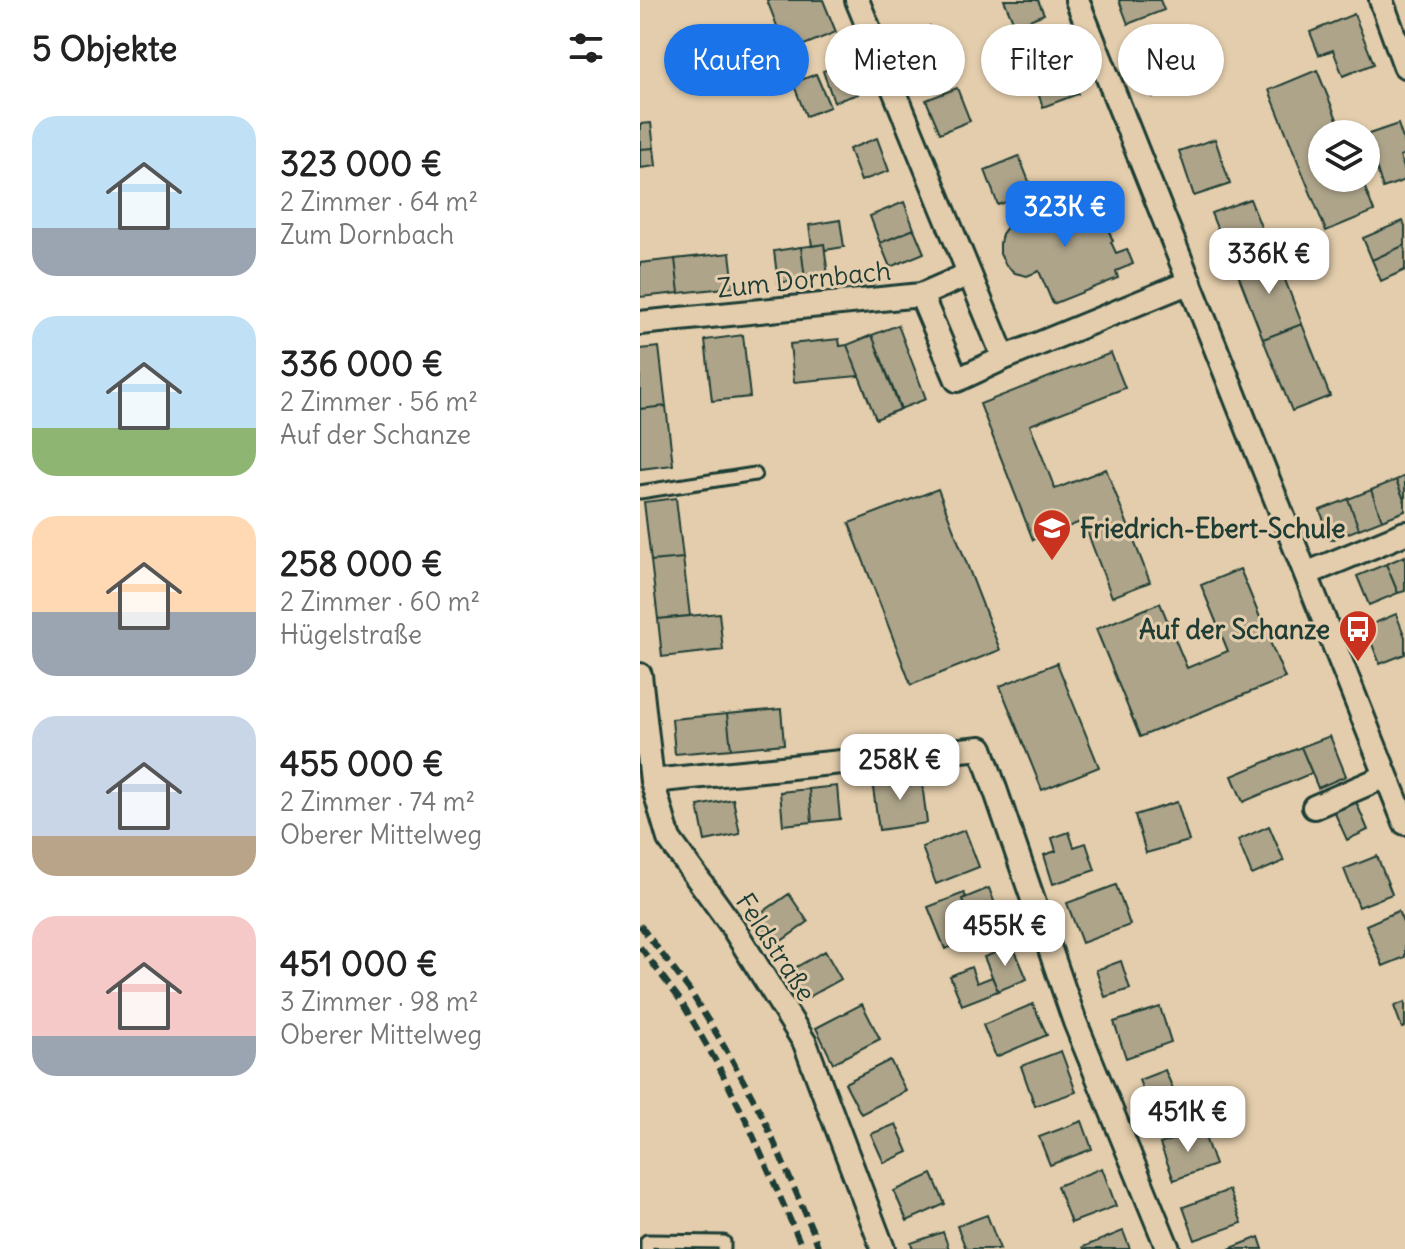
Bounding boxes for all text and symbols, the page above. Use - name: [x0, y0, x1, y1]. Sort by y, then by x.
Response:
- chip: Kaufen: [664, 24, 809, 96]
- chip: Mieten: [825, 24, 965, 96]
- chip: Filter: [981, 24, 1102, 96]
- chip: Neu: [1118, 24, 1224, 96]
- icon: filters: [564, 26, 608, 70]
- text: 5 Objekte: [32, 27, 177, 70]
- map controls: [1308, 120, 1380, 192]
- button: layers: [1308, 120, 1380, 192]
- text: 323 000 €: [280, 142, 442, 185]
- icon: home: [96, 148, 192, 244]
- pin: 323K €: [1000, 181, 1130, 249]
- text: 2 Zimmer · 64 m²: [280, 185, 478, 218]
- text: 323K €: [1024, 190, 1106, 223]
- text: Zum Dornbach: [280, 218, 454, 251]
- pin: 336K €: [1204, 228, 1334, 296]
- text: 336K €: [1227, 237, 1311, 270]
- street label: Zum Dornbach: [716, 253, 892, 305]
- text: 336 000 €: [280, 342, 443, 385]
- icon: home: [96, 348, 192, 444]
- text: 2 Zimmer · 56 m²: [280, 385, 478, 418]
- text: Auf der Schanze: [280, 418, 471, 451]
- school or university icon: Friedrich-Ebert-Schule: [1031, 507, 1073, 562]
- place label: Friedrich-Ebert-Schule: [1080, 512, 1345, 545]
- text: 258 000 €: [280, 542, 443, 585]
- icon: home: [96, 548, 192, 644]
- text: 2 Zimmer · 60 m²: [280, 585, 480, 618]
- bus stop icon: Auf der Schanze: [1337, 608, 1379, 663]
- place label: Auf der Schanze: [1139, 613, 1330, 646]
- text: Hügelstraße: [280, 618, 422, 651]
- pin: 258K €: [835, 734, 965, 802]
- text: 455 000 €: [280, 742, 444, 785]
- text: 258K €: [858, 743, 942, 776]
- icon: home: [96, 748, 192, 844]
- text: 2 Zimmer · 74 m²: [280, 785, 475, 818]
- text: Oberer Mittelweg: [280, 818, 482, 851]
- street label: Feldstraße: [729, 887, 823, 1007]
- pin: 455K €: [940, 900, 1070, 968]
- text: 455K €: [963, 909, 1047, 942]
- text: 451 000 €: [280, 942, 438, 985]
- icon: home: [96, 948, 192, 1044]
- text: 3 Zimmer · 98 m²: [280, 985, 479, 1018]
- text: Oberer Mittelweg: [280, 1018, 482, 1051]
- pin: 451K €: [1123, 1086, 1253, 1154]
- text: 451K €: [1148, 1095, 1228, 1128]

